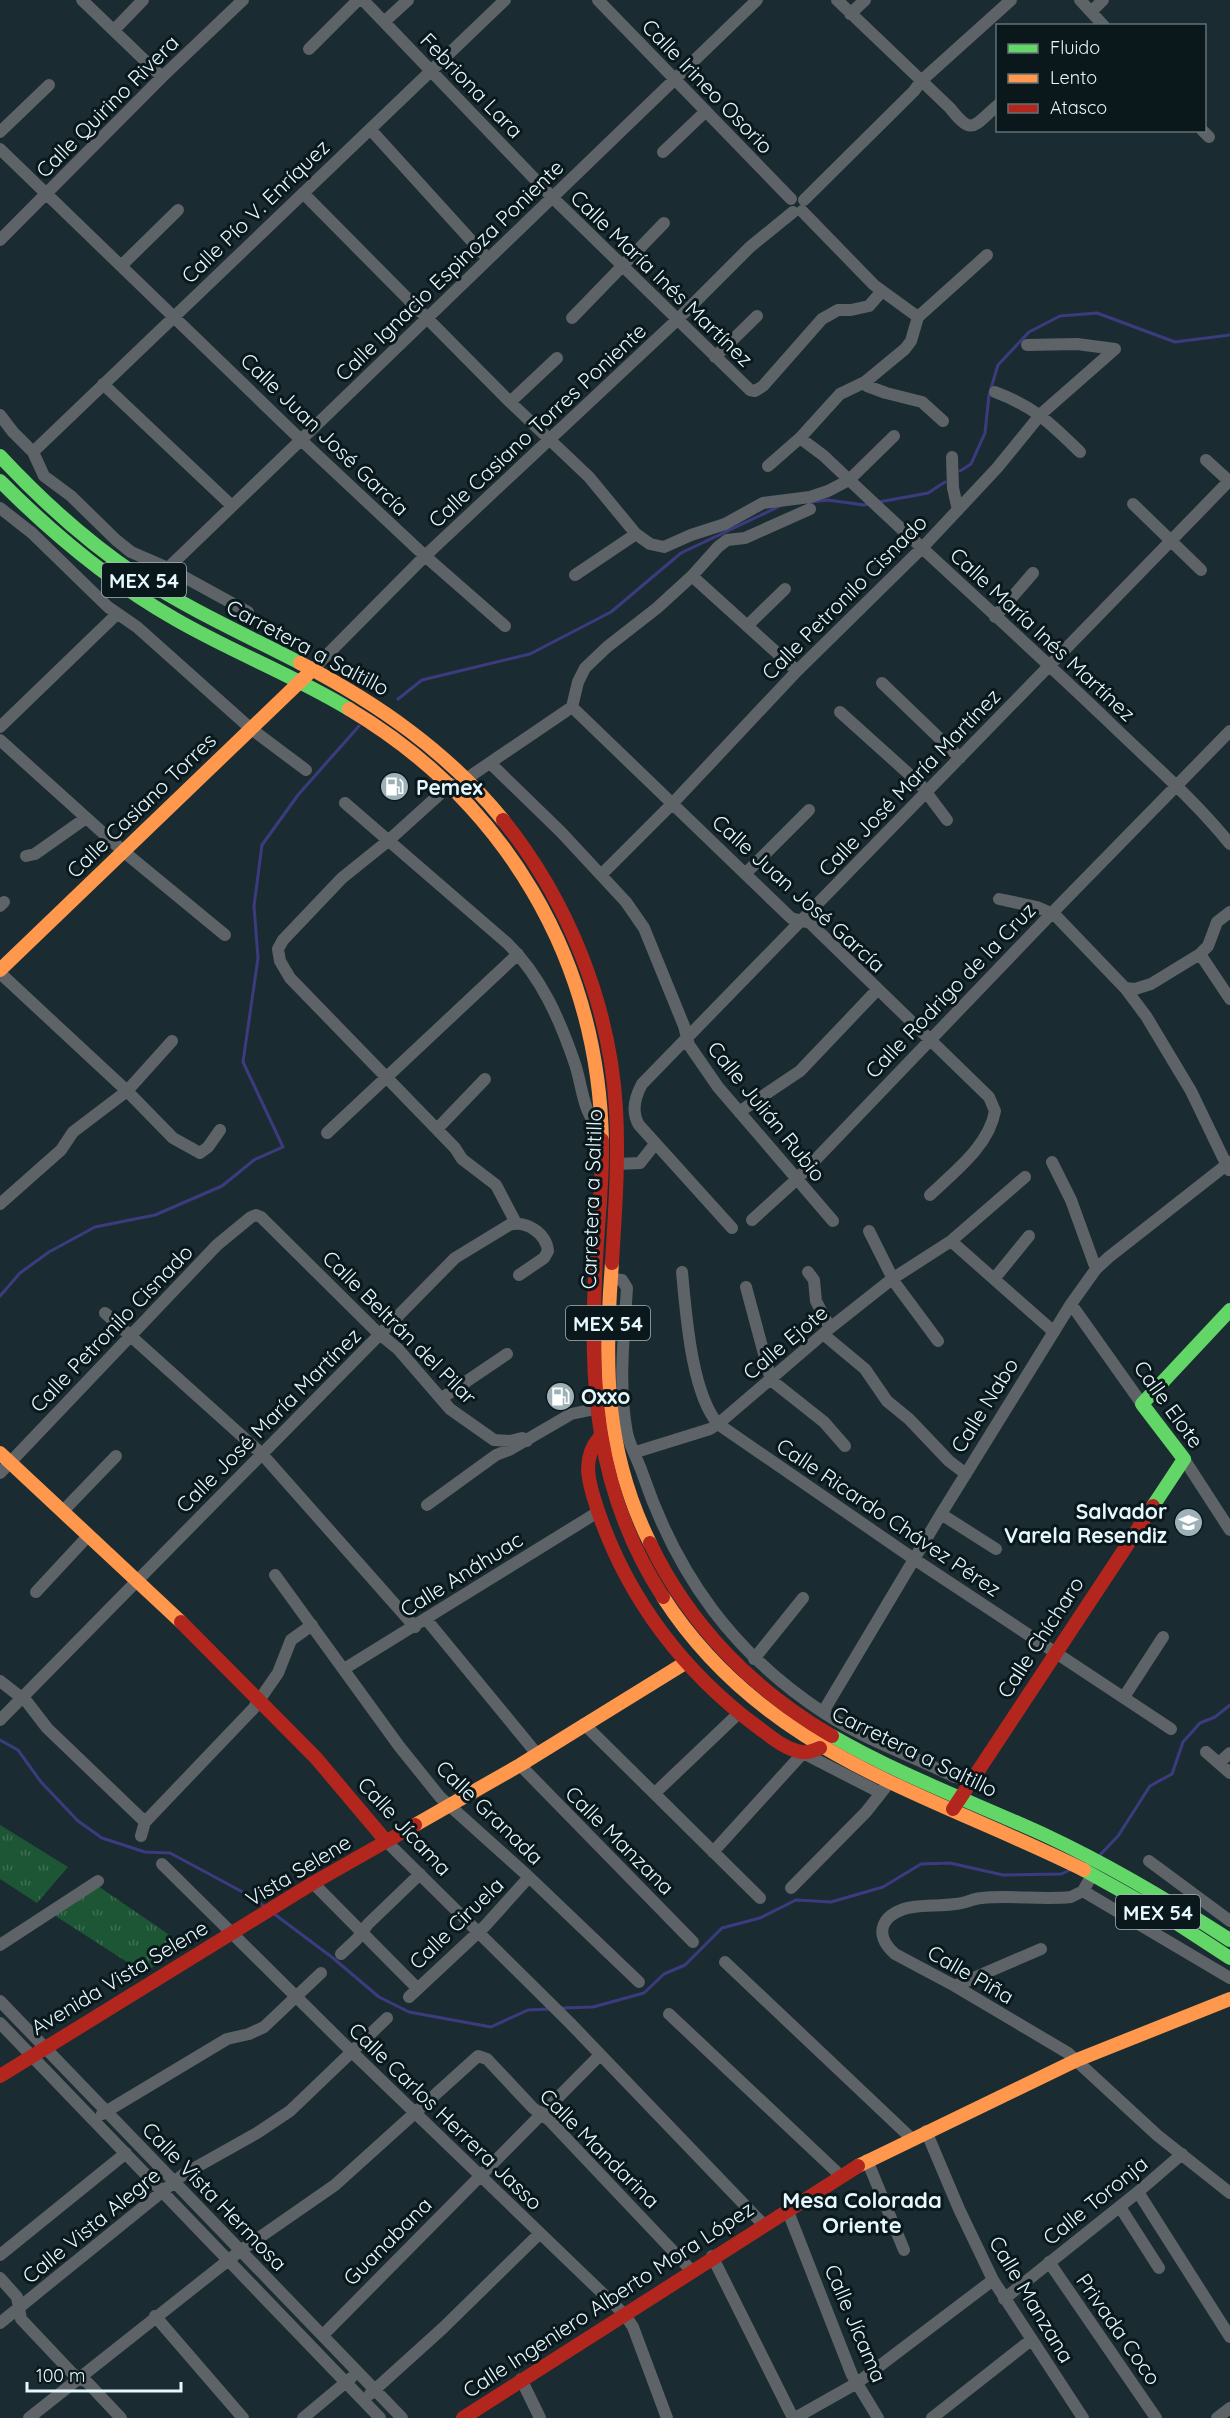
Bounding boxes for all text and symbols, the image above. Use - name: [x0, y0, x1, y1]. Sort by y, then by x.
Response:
- street label: Calle Irineo Osorio: [637, 13, 779, 159]
- legend: [996, 24, 1206, 132]
- street label: Febriona Lara: [415, 27, 529, 143]
- street label: Calle Quirino Rivera: [30, 29, 184, 183]
- text: Fluido: [1050, 36, 1100, 59]
- text: Lento: [1050, 66, 1097, 89]
- text: Atasco: [1050, 96, 1107, 119]
- street label: Calle Pío V. Enríquez: [176, 134, 334, 288]
- street label: Calle Ignacio Espinoza Poniente: [330, 154, 568, 386]
- street label: Calle María Inés Martínez: [565, 184, 759, 372]
- street label: Calle Casiano Torres Poniente: [423, 317, 651, 533]
- street label: Calle Juan José García: [236, 347, 414, 521]
- street label: Calle Petronilo Cisnado: [756, 509, 932, 685]
- street label: Calle María Inés Martínez: [945, 542, 1141, 726]
- road number: MEX 54: [102, 563, 186, 597]
- street label: Carretera a Saltillo: [222, 593, 394, 701]
- street label: Calle José María Martínez: [813, 683, 1005, 881]
- street label: Calle Casiano Torres: [61, 727, 221, 883]
- fuel station icon: Pemex: [379, 771, 411, 803]
- place label: Pemex: [416, 774, 483, 800]
- street label: Calle Juan José García: [707, 809, 891, 977]
- street label: Calle Rodrigo de la Cruz: [859, 897, 1041, 1083]
- street label: Calle Julián Rubio: [702, 1036, 832, 1186]
- street label: Carretera a Saltillo: [575, 1108, 607, 1290]
- street label: Calle Petronilo Cisnado: [24, 1239, 198, 1417]
- street label: Calle Beltrán del Pilar: [318, 1245, 482, 1409]
- street label: Calle Ejote: [737, 1299, 833, 1385]
- road number: MEX 54: [566, 1306, 650, 1340]
- street label: Calle José María Martínez: [170, 1322, 366, 1518]
- street label: Calle Nabo: [945, 1353, 1023, 1457]
- street label: Calle Elote: [1129, 1355, 1209, 1453]
- fuel station icon: Oxxo: [544, 1380, 576, 1412]
- place label: Oxxo: [581, 1383, 630, 1409]
- street label: Calle Ricardo Chávez Pérez: [772, 1432, 1006, 1602]
- place label: Salvador Varela Resendiz: [1004, 1498, 1167, 1548]
- school or university icon: Salvador Varela Resendiz: [1172, 1507, 1204, 1539]
- street label: Calle Anáhuac: [395, 1526, 527, 1622]
- street label: Calle Chícharo: [991, 1571, 1089, 1703]
- street label: Carretera a Saltillo: [828, 1700, 1002, 1802]
- street label: Calle Granada: [431, 1754, 549, 1870]
- street label: Calle Jícama: [353, 1771, 457, 1881]
- street label: Calle Manzana: [560, 1780, 680, 1900]
- street label: Vista Selene: [241, 1828, 355, 1912]
- street label: Calle Ciruela: [403, 1872, 509, 1974]
- road number: MEX 54: [1116, 1895, 1200, 1929]
- street label: Avenida Vista Selene: [26, 1914, 212, 2040]
- street label: Calle Piña: [923, 1939, 1019, 2009]
- street label: Calle Carlos Herrera Jasso: [344, 2017, 548, 2215]
- street label: Calle Mandarina: [535, 2083, 665, 2213]
- street label: Calle Vista Hermosa: [137, 2116, 293, 2276]
- street label: Calle Toronja: [1037, 2150, 1153, 2250]
- street label: Calle Vista Alegre: [17, 2161, 165, 2289]
- district label: Mesa Colorada Oriente: [782, 2186, 942, 2239]
- street label: Guanabana: [337, 2191, 437, 2291]
- street label: Calle Ingeniero Alberto Mora López: [458, 2195, 758, 2403]
- street label: Calle Manzana: [984, 2231, 1080, 2367]
- street label: Calle Jícama: [820, 2260, 892, 2386]
- street label: Privada Coco: [1071, 2268, 1167, 2390]
- scale bar: [27, 2355, 182, 2393]
- text: 100 m: [36, 2364, 85, 2387]

